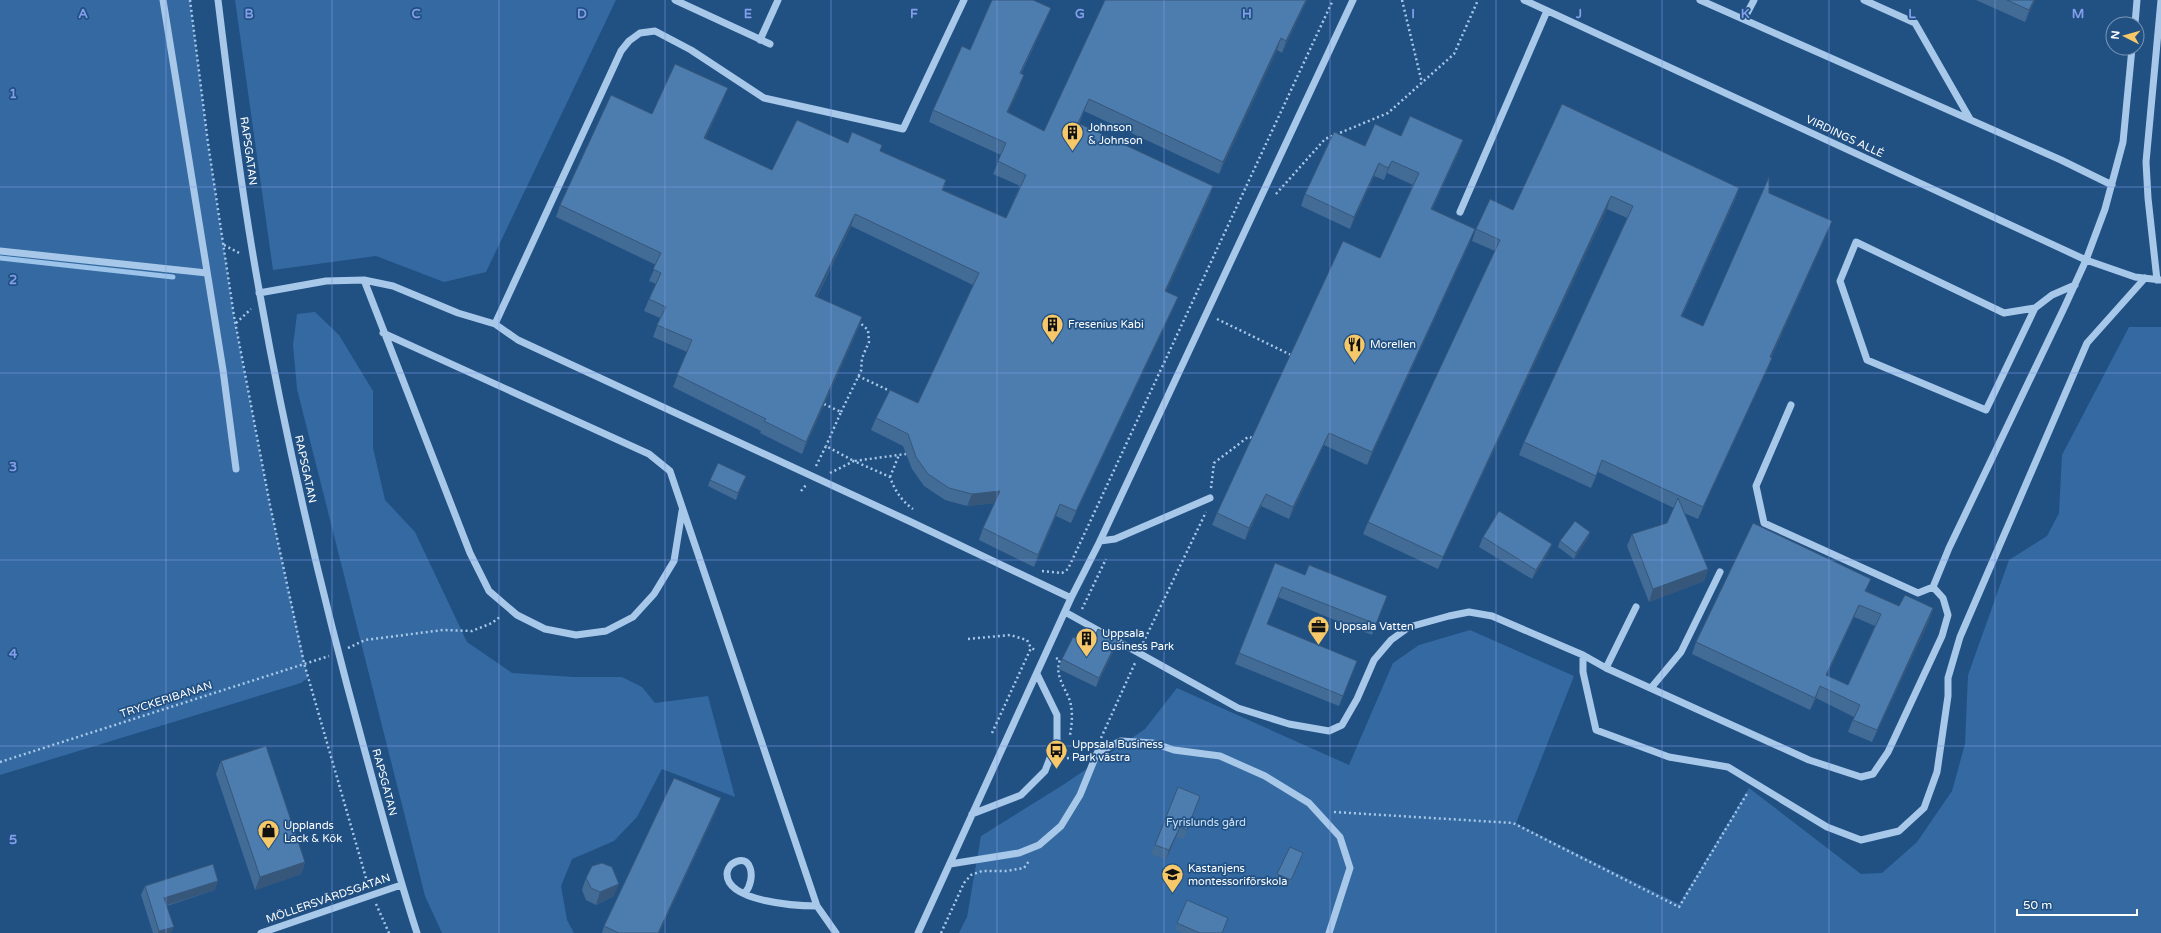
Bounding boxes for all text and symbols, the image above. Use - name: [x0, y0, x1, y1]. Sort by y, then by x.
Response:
- text: A: [78, 6, 88, 22]
- text: B: [244, 6, 254, 22]
- text: C: [411, 6, 421, 22]
- text: D: [577, 6, 587, 22]
- text: E: [744, 6, 752, 22]
- text: F: [910, 6, 918, 22]
- text: G: [1075, 6, 1085, 22]
- text: H: [1242, 6, 1252, 22]
- text: I: [1411, 6, 1415, 22]
- text: J: [1575, 6, 1582, 22]
- text: K: [1741, 6, 1750, 22]
- text: L: [1908, 6, 1916, 22]
- text: M: [2072, 6, 2084, 22]
- north arrow: [2105, 16, 2145, 56]
- text: N: [2109, 30, 2122, 40]
- text: 1: [9, 86, 17, 102]
- street label: VIRDINGS ALLÉ: [1804, 112, 1886, 160]
- street label: RAPSGATAN: [237, 116, 260, 186]
- building icon: Johnson & Johnson: [1060, 120, 1086, 153]
- place label: Johnson & Johnson: [1088, 121, 1143, 147]
- text: 2: [9, 272, 17, 288]
- building icon: Fresenius Kabi: [1039, 311, 1065, 344]
- place label: Fresenius Kabi: [1068, 318, 1144, 331]
- restaurant icon: Morellen: [1341, 331, 1367, 364]
- place label: Morellen: [1370, 338, 1416, 351]
- street label: RAPSGATAN: [292, 434, 319, 504]
- text: 3: [9, 459, 17, 475]
- office icon: Uppsala Vatten: [1306, 613, 1332, 646]
- place label: Uppsala Vatten: [1334, 620, 1414, 633]
- building icon: Uppsala Business Park: [1073, 626, 1099, 659]
- place label: Uppsala Business Park: [1102, 627, 1174, 653]
- text: 4: [9, 646, 18, 662]
- street label: TRYCKERIBANAN: [119, 678, 214, 720]
- bus stop icon: Uppsala Business Park västra: [1044, 737, 1070, 770]
- place label: Uppsala Business Park västra: [1072, 738, 1163, 764]
- street label: RAPSGATAN: [369, 747, 400, 817]
- park label: Fyrislunds gård: [1166, 816, 1246, 829]
- shop icon: Upplands Lack & Kök: [255, 818, 281, 851]
- place label: Upplands Lack & Kök: [284, 819, 342, 845]
- text: 5: [9, 832, 17, 848]
- school or university icon: Kastanjens montessoriförskola: [1159, 861, 1185, 894]
- place label: Kastanjens montessoriförskola: [1188, 862, 1287, 888]
- street label: MÖLLERSVÄRDSGATAN: [264, 871, 392, 926]
- scale bar: [2017, 891, 2137, 917]
- text: 50 m: [2023, 898, 2052, 912]

